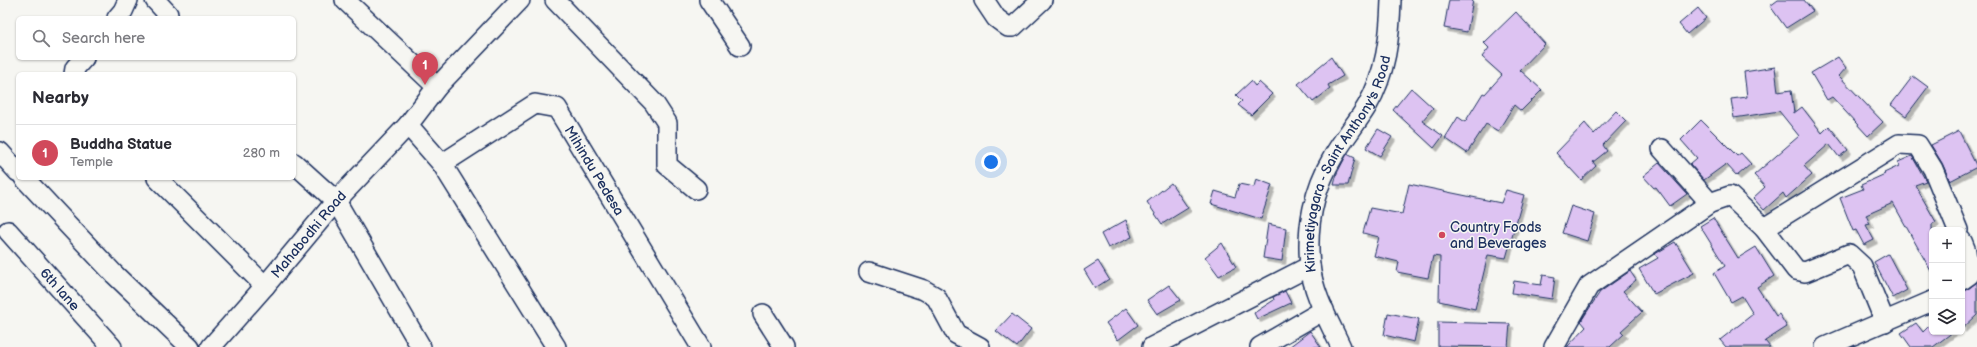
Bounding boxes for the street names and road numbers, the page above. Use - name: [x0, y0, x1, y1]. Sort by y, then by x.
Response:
- street label: Kirimetiyagara - Saint Anthony's Road: [1300, 54, 1394, 274]
- street label: Mihindu Pedesa: [561, 123, 628, 219]
- street label: Mahabodhi Road: [267, 187, 350, 281]
- street label: 6th lane: [37, 264, 84, 314]

